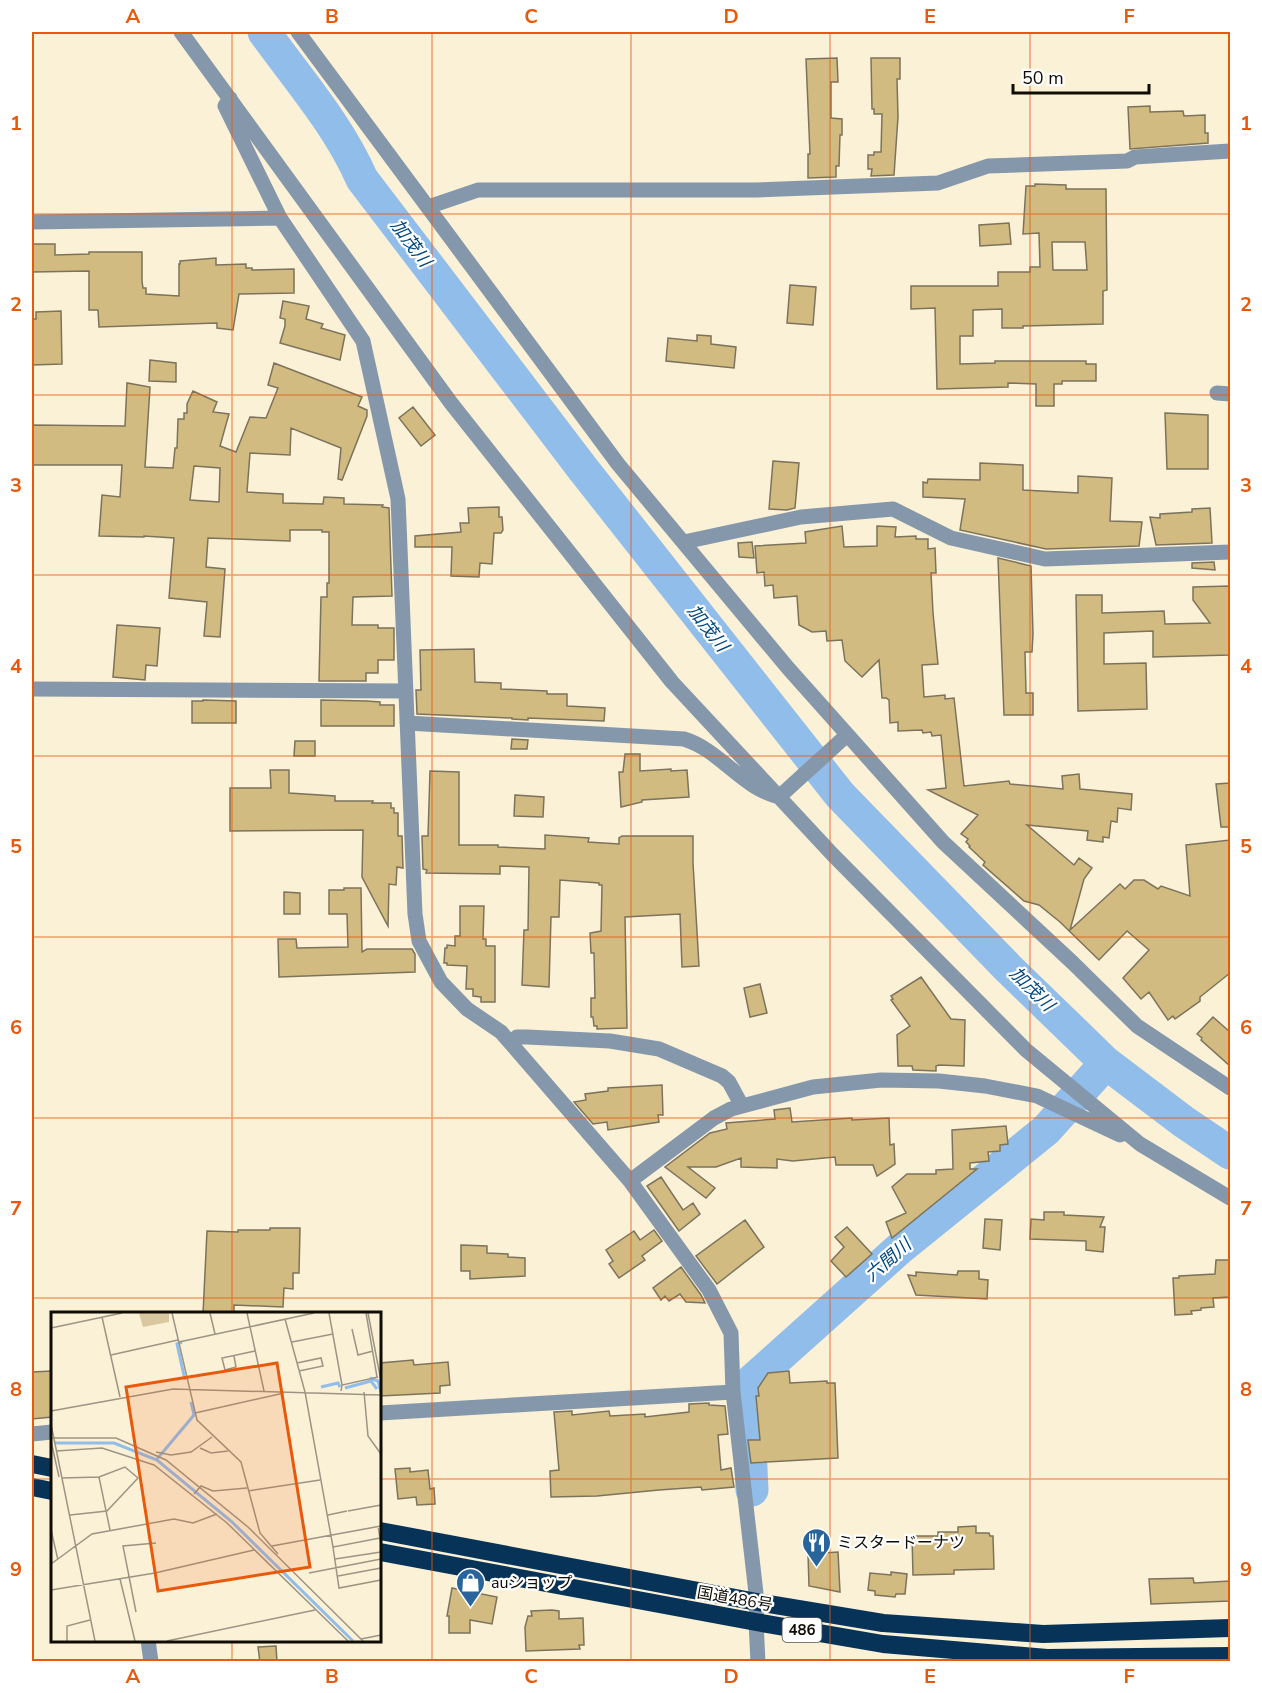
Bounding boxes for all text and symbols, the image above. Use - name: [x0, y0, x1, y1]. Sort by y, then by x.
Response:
- text: A: [126, 3, 141, 30]
- text: B: [325, 3, 339, 30]
- text: C: [524, 3, 538, 30]
- text: D: [723, 3, 739, 30]
- text: E: [924, 3, 936, 30]
- text: F: [1123, 3, 1135, 30]
- scale bar: [1013, 57, 1150, 95]
- text: 50 m: [1022, 66, 1064, 90]
- text: 1: [10, 110, 22, 137]
- text: 1: [1240, 110, 1252, 137]
- water label: 加茂川: [385, 214, 438, 273]
- text: 2: [10, 291, 22, 318]
- text: 2: [1240, 291, 1252, 318]
- text: 3: [10, 472, 22, 499]
- text: 3: [1240, 472, 1252, 499]
- water label: 加茂川: [682, 599, 735, 658]
- text: 4: [10, 653, 22, 680]
- text: 4: [1240, 653, 1252, 680]
- text: 5: [10, 833, 22, 860]
- text: 5: [1240, 833, 1252, 860]
- water label: 加茂川: [1004, 961, 1061, 1018]
- text: 6: [10, 1014, 22, 1041]
- text: 6: [1240, 1014, 1252, 1041]
- text: 7: [10, 1195, 22, 1222]
- text: 7: [1240, 1195, 1252, 1222]
- water label: 六間川: [860, 1232, 918, 1287]
- inset map: [51, 1312, 381, 1642]
- text: 8: [10, 1376, 22, 1403]
- text: 8: [1240, 1376, 1252, 1403]
- restaurant icon: ミスタードーナツ: [800, 1526, 832, 1568]
- place label: ミスタードーナツ: [837, 1532, 965, 1554]
- text: 9: [10, 1556, 22, 1583]
- text: 9: [1240, 1556, 1252, 1583]
- shop icon: auショップ: [454, 1566, 486, 1608]
- place label: auショップ: [491, 1572, 572, 1594]
- street label: 国道486号: [695, 1581, 775, 1616]
- road number: 486: [782, 1618, 822, 1642]
- text: A: [126, 1663, 141, 1690]
- text: B: [325, 1663, 339, 1690]
- text: C: [524, 1663, 538, 1690]
- text: D: [723, 1663, 739, 1690]
- text: E: [924, 1663, 936, 1690]
- text: F: [1123, 1663, 1135, 1690]

